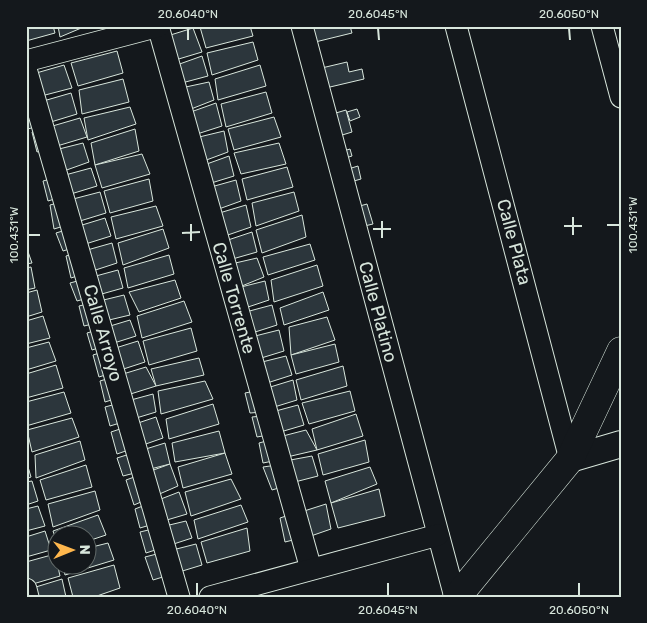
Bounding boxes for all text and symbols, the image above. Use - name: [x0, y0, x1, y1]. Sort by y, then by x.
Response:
- text: 20.6040°N: [158, 7, 218, 21]
- text: 20.6045°N: [348, 7, 408, 21]
- text: 20.6050°N: [539, 7, 599, 21]
- text: 100.431°W: [626, 196, 640, 253]
- street label: Calle Plata: [492, 197, 536, 287]
- text: 100.431°W: [7, 206, 21, 263]
- street label: Calle Torrente: [208, 240, 260, 356]
- street label: Calle Platino: [354, 259, 402, 365]
- street label: Calle Arroyo: [79, 282, 127, 384]
- north arrow: [48, 526, 98, 576]
- text: N: [76, 545, 93, 555]
- text: 20.6040°N: [167, 603, 227, 617]
- text: 20.6045°N: [358, 603, 418, 617]
- text: 20.6050°N: [549, 603, 609, 617]

